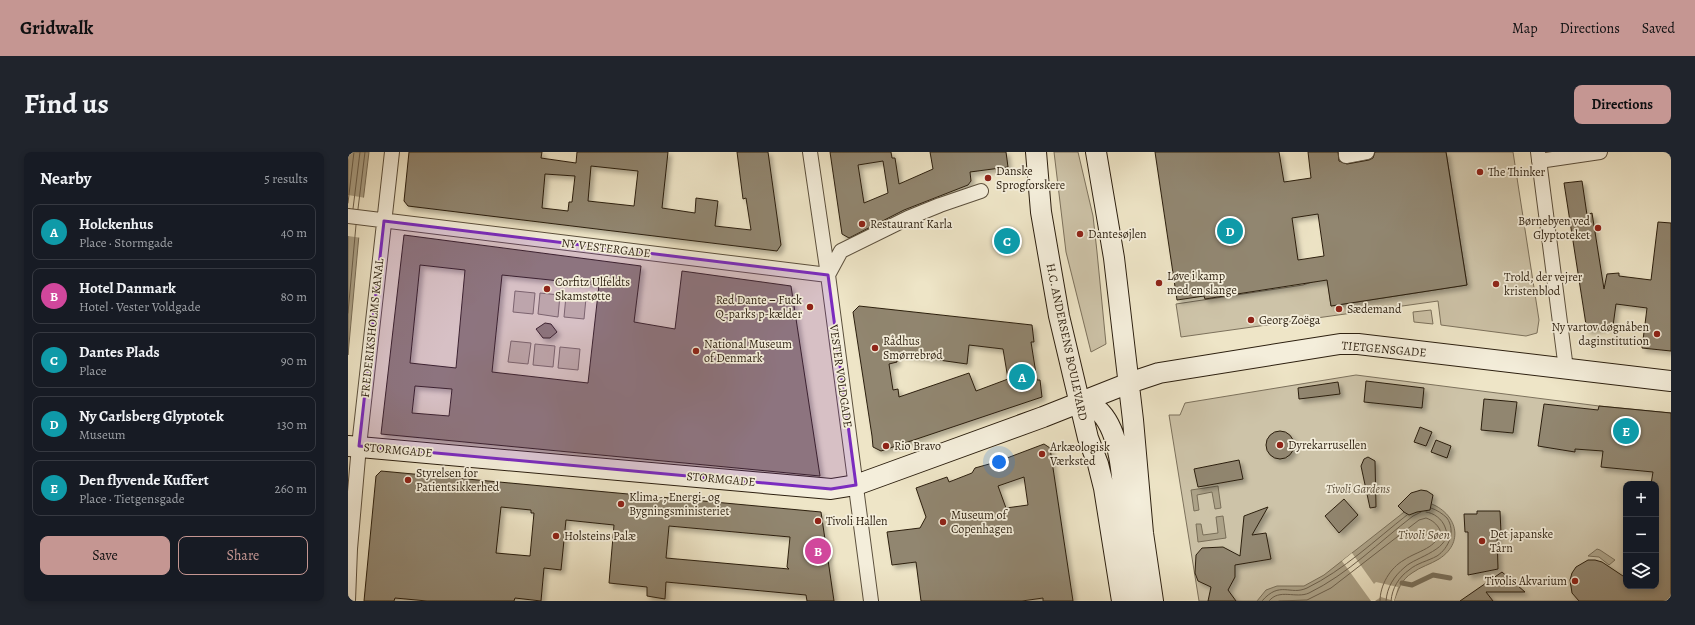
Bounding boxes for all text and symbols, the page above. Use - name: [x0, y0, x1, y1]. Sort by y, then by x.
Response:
- text: Gridwalk: [20, 15, 93, 41]
- text: Map: [1512, 19, 1538, 38]
- text: Directions: [1560, 19, 1620, 38]
- text: Saved: [1642, 19, 1675, 38]
- text: Find us: [24, 85, 109, 123]
- button: Directions: [1574, 85, 1671, 124]
- place label: Danske Sprogforskere: [996, 163, 1065, 193]
- place label: The Thinker: [1488, 164, 1546, 180]
- text: Nearby: [40, 167, 91, 190]
- marker: The Thinker: [1475, 167, 1485, 177]
- text: 5 results: [264, 170, 308, 187]
- marker: Danske Sprogforskere: [983, 173, 993, 183]
- place label: Børnebyen ved Glyptoteket: [1518, 213, 1591, 243]
- text: Holckenhus: [79, 214, 153, 234]
- place label: Restaurant Karla: [870, 216, 953, 232]
- pin: D: [1217, 216, 1243, 246]
- marker: Restaurant Karla: [857, 219, 867, 229]
- marker: Børnebyen ved Glyptoteket: [1593, 223, 1603, 233]
- text: A: [50, 224, 58, 241]
- text: 40 m: [281, 224, 307, 241]
- pin: C: [994, 226, 1020, 256]
- place label: Dantesøjlen: [1088, 226, 1147, 242]
- marker: Dantesøjlen: [1075, 229, 1085, 239]
- text: Place · Stormgade: [79, 234, 173, 251]
- street label: NY VESTERGADE: [561, 235, 651, 261]
- street label: FREDERIKSHOLMS KANAL: [357, 257, 387, 398]
- street label: H.C. ANDERSENS BOULEVARD: [1042, 262, 1092, 422]
- place label: Løve i kamp med en slange: [1167, 268, 1237, 298]
- place label: Trold, der vejrer kristenblod: [1504, 269, 1583, 299]
- place label: Corfitz Ulfeldts Skamstøtte: [555, 274, 630, 304]
- text: Hotel Danmark: [79, 278, 176, 298]
- marker: Løve i kamp med en slange: [1154, 278, 1164, 288]
- marker: Trold, der vejrer kristenblod: [1491, 279, 1501, 289]
- marker: Corfitz Ulfeldts Skamstøtte: [542, 284, 552, 294]
- text: B: [50, 288, 58, 305]
- text: 80 m: [280, 288, 307, 305]
- place label: Red Dante – Fuck Q-parks p-kælder: [716, 292, 802, 322]
- text: Hotel · Vester Voldgade: [79, 298, 201, 315]
- place label: Sædemand: [1347, 301, 1402, 317]
- marker: Red Dante – Fuck Q-parks p-kælder: [805, 302, 815, 312]
- marker: Sædemand: [1334, 304, 1344, 314]
- place label: Georg Zoëga: [1259, 312, 1321, 328]
- marker: Georg Zoëga: [1246, 315, 1256, 325]
- place label: Ny vartov døgnåben daginstitution: [1552, 319, 1649, 349]
- street label: VESTER VOLDGADE: [826, 322, 856, 429]
- marker: Ny vartov døgnåben daginstitution: [1652, 329, 1662, 339]
- place label: Rådhus Smørrebrød: [883, 333, 943, 363]
- place label: National Museum of Denmark: [704, 336, 792, 366]
- street label: TIETGENSGADE: [1341, 337, 1427, 361]
- text: Dantes Plads: [79, 342, 160, 362]
- marker: Rådhus Smørrebrød: [870, 343, 880, 353]
- marker: National Museum of Denmark: [691, 346, 701, 356]
- text: C: [50, 352, 58, 369]
- text: 90 m: [281, 352, 307, 369]
- text: Place: [79, 362, 107, 379]
- pin: A: [1009, 362, 1035, 392]
- text: Ny Carlsberg Glyptotek: [79, 406, 224, 426]
- text: D: [49, 416, 59, 433]
- text: 130 m: [277, 416, 307, 433]
- pin: E: [1613, 416, 1639, 446]
- text: Museum: [79, 426, 126, 443]
- place label: Dyrekarrusellen: [1288, 437, 1367, 453]
- place label: Rio Bravo: [894, 438, 941, 454]
- street label: STORMGADE: [363, 439, 433, 461]
- place label: Arkæologisk Værksted: [1049, 439, 1110, 469]
- marker: Dyrekarrusellen: [1275, 440, 1285, 450]
- marker: Rio Bravo: [881, 441, 891, 451]
- marker: Arkæologisk Værksted: [1037, 449, 1047, 459]
- your location: [989, 452, 1009, 472]
- place label: Styrelsen for Patientsikkerhed: [416, 465, 500, 495]
- street label: STORMGADE: [686, 468, 756, 490]
- text: Den flyvende Kuffert: [79, 470, 209, 490]
- marker: Styrelsen for Patientsikkerhed: [403, 475, 413, 485]
- text: E: [50, 480, 58, 497]
- text: 260 m: [274, 480, 307, 497]
- park label: Tivoli Gardens: [1326, 481, 1390, 497]
- map controls: [1623, 481, 1659, 589]
- button: +: [1623, 481, 1659, 517]
- place label: Klima-, Energi- og Bygningsministeriet: [629, 489, 729, 519]
- text: Place · Tietgensgade: [79, 490, 185, 507]
- marker: Klima-, Energi- og Bygningsministeriet: [616, 499, 626, 509]
- place label: Museum of Copenhagen: [951, 507, 1013, 537]
- place label: Tivoli Hallen: [826, 513, 888, 529]
- marker: Tivoli Hallen: [813, 516, 823, 526]
- marker: Museum of Copenhagen: [938, 517, 948, 527]
- button: −: [1623, 517, 1659, 553]
- water label: Tivoli Søen: [1398, 526, 1450, 543]
- place label: Det japanske Tårn: [1490, 526, 1553, 556]
- place label: Holsteins Palæ: [564, 528, 636, 544]
- marker: Holsteins Palæ: [551, 531, 561, 541]
- button: Save: [40, 536, 170, 575]
- button: Share: [178, 536, 308, 575]
- pin: B: [805, 536, 831, 566]
- marker: Det japanske Tårn: [1477, 536, 1487, 546]
- button: layers: [1623, 553, 1659, 589]
- place label: Tivolis Akvarium: [1485, 573, 1567, 589]
- marker: Tivolis Akvarium: [1570, 576, 1580, 586]

